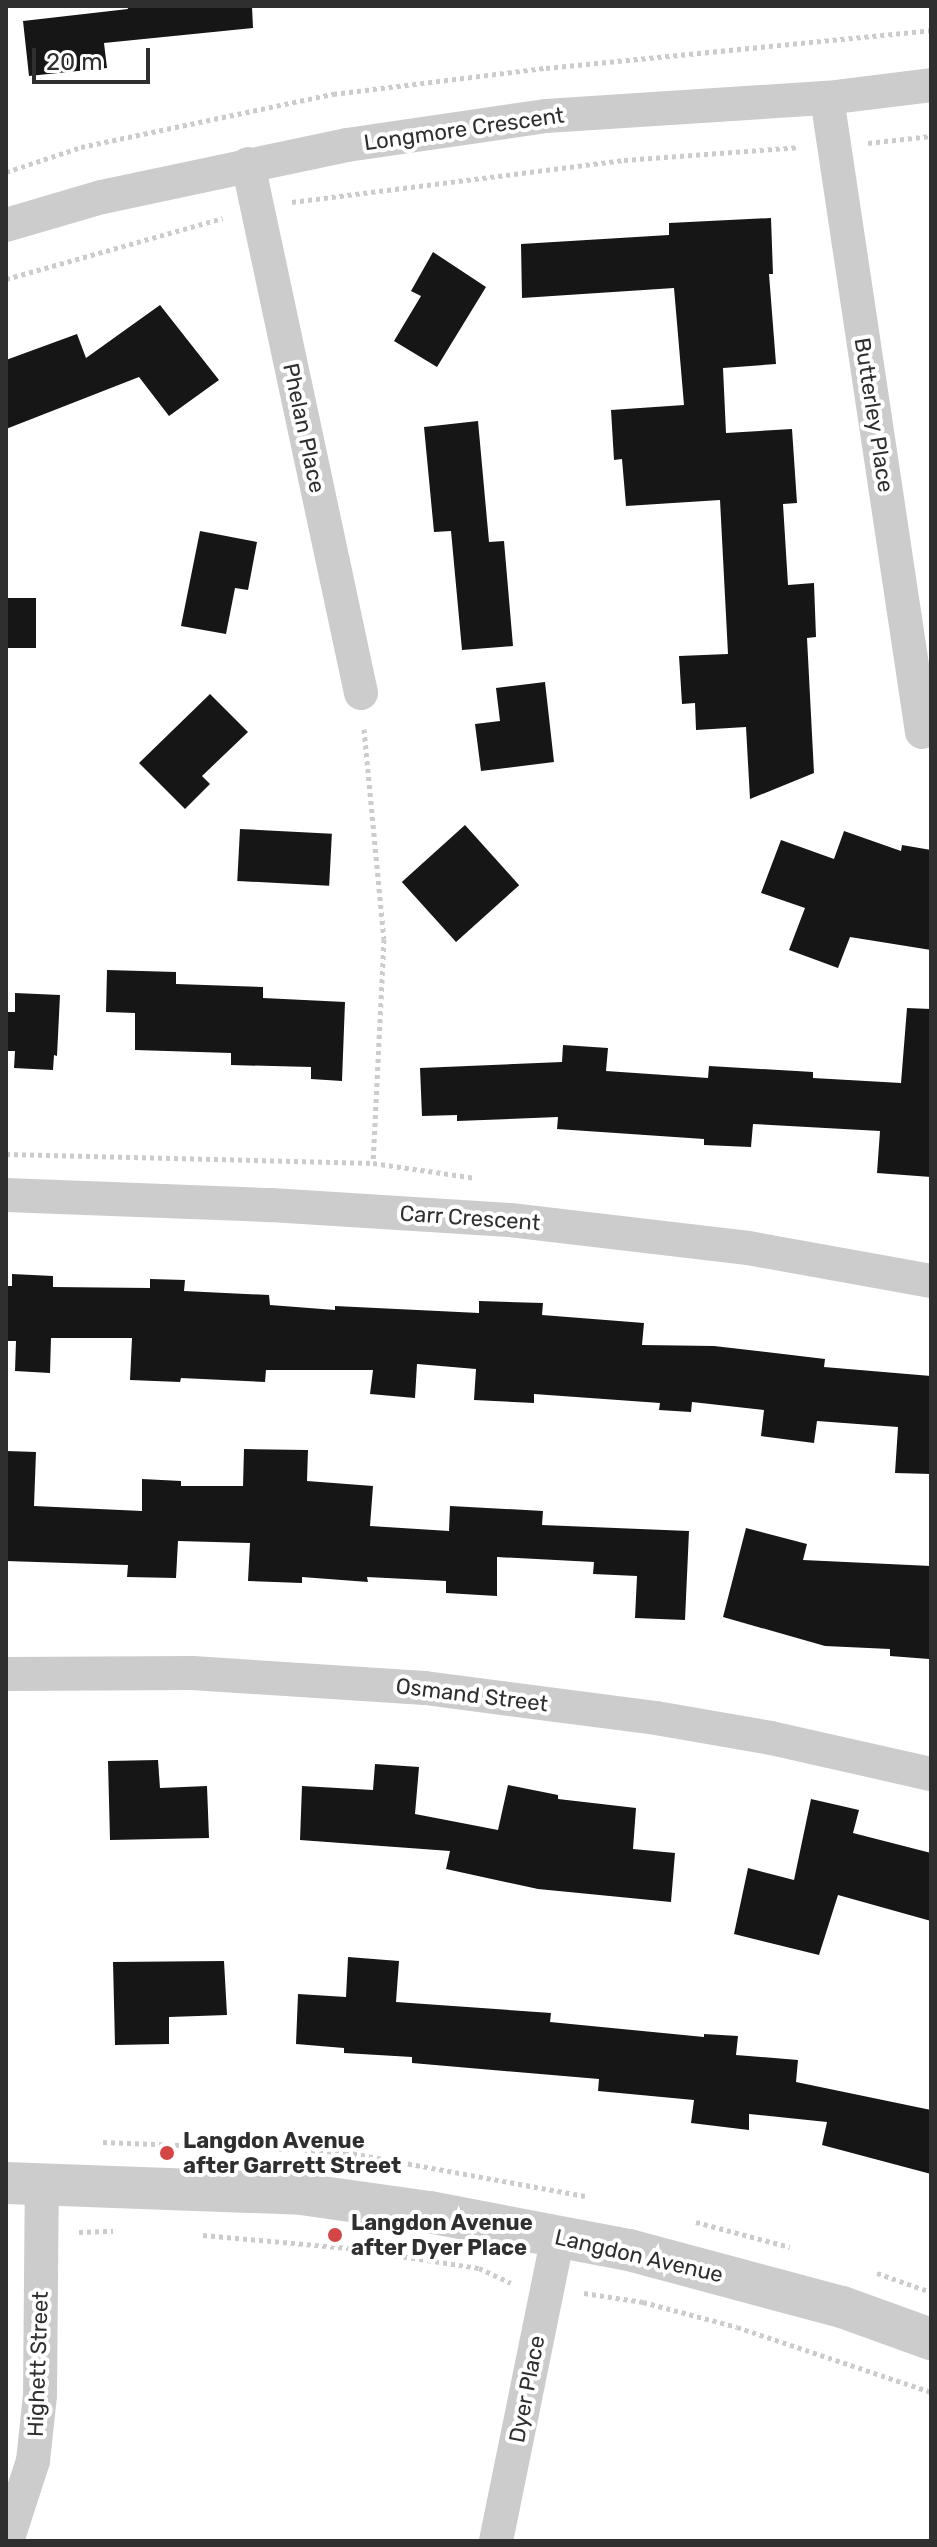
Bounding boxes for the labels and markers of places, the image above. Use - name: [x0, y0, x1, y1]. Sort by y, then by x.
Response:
- place label: Langdon Avenue after Garrett Street: [183, 2127, 402, 2178]
- marker: Langdon Avenue after Garrett Street: [158, 2144, 176, 2162]
- place label: Langdon Avenue after Dyer Place: [351, 2209, 533, 2260]
- marker: Langdon Avenue after Dyer Place: [326, 2226, 344, 2244]

